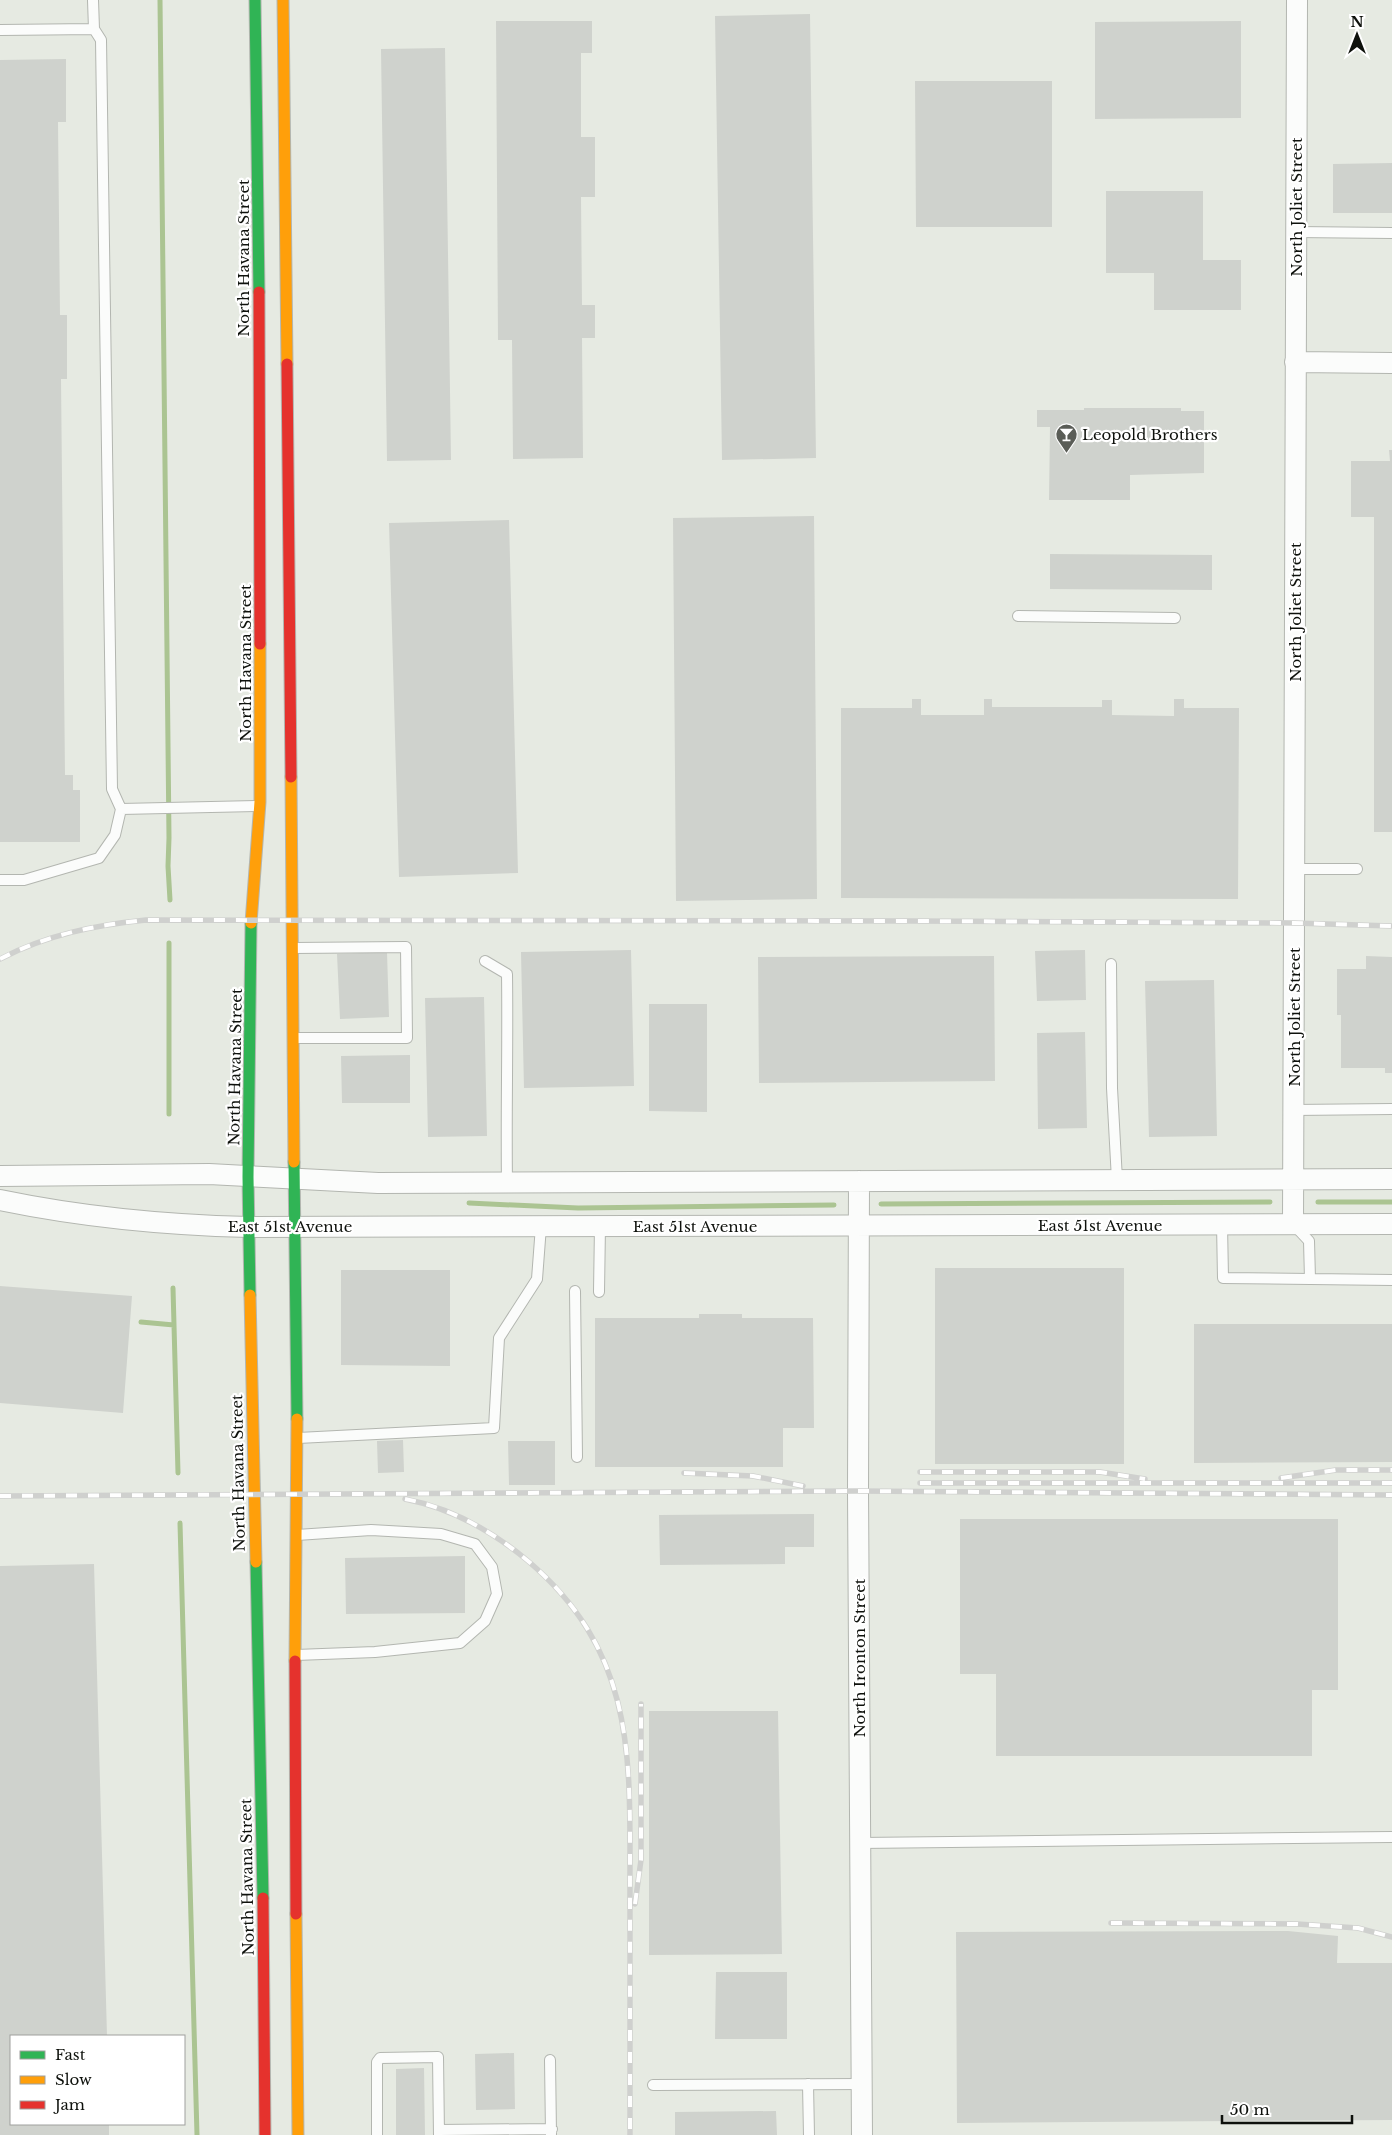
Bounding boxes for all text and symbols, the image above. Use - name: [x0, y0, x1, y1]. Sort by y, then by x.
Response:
- north arrow: [1332, 10, 1382, 60]
- text: N: [1350, 13, 1364, 31]
- street label: North Joliet Street: [1287, 137, 1306, 277]
- street label: North Havana Street: [234, 179, 253, 337]
- bar icon: Leopold Brothers: [1054, 422, 1078, 453]
- place label: Leopold Brothers: [1082, 425, 1218, 444]
- street label: North Joliet Street: [1286, 542, 1305, 682]
- street label: North Havana Street: [236, 584, 255, 742]
- street label: North Joliet Street: [1285, 947, 1304, 1087]
- street label: North Havana Street: [224, 988, 246, 1146]
- street label: East 51st Avenue: [1038, 1216, 1162, 1235]
- street label: East 51st Avenue: [228, 1217, 352, 1236]
- street label: East 51st Avenue: [633, 1217, 757, 1236]
- street label: North Havana Street: [227, 1394, 249, 1552]
- street label: North Ironton Street: [850, 1578, 869, 1737]
- street label: North Havana Street: [236, 1798, 258, 1956]
- legend: [10, 2035, 185, 2125]
- text: Fast: [55, 2045, 86, 2064]
- text: Slow: [55, 2070, 92, 2089]
- scale bar: [1222, 2092, 1352, 2124]
- text: Jam: [53, 2095, 85, 2114]
- text: 50 m: [1230, 2100, 1270, 2119]

